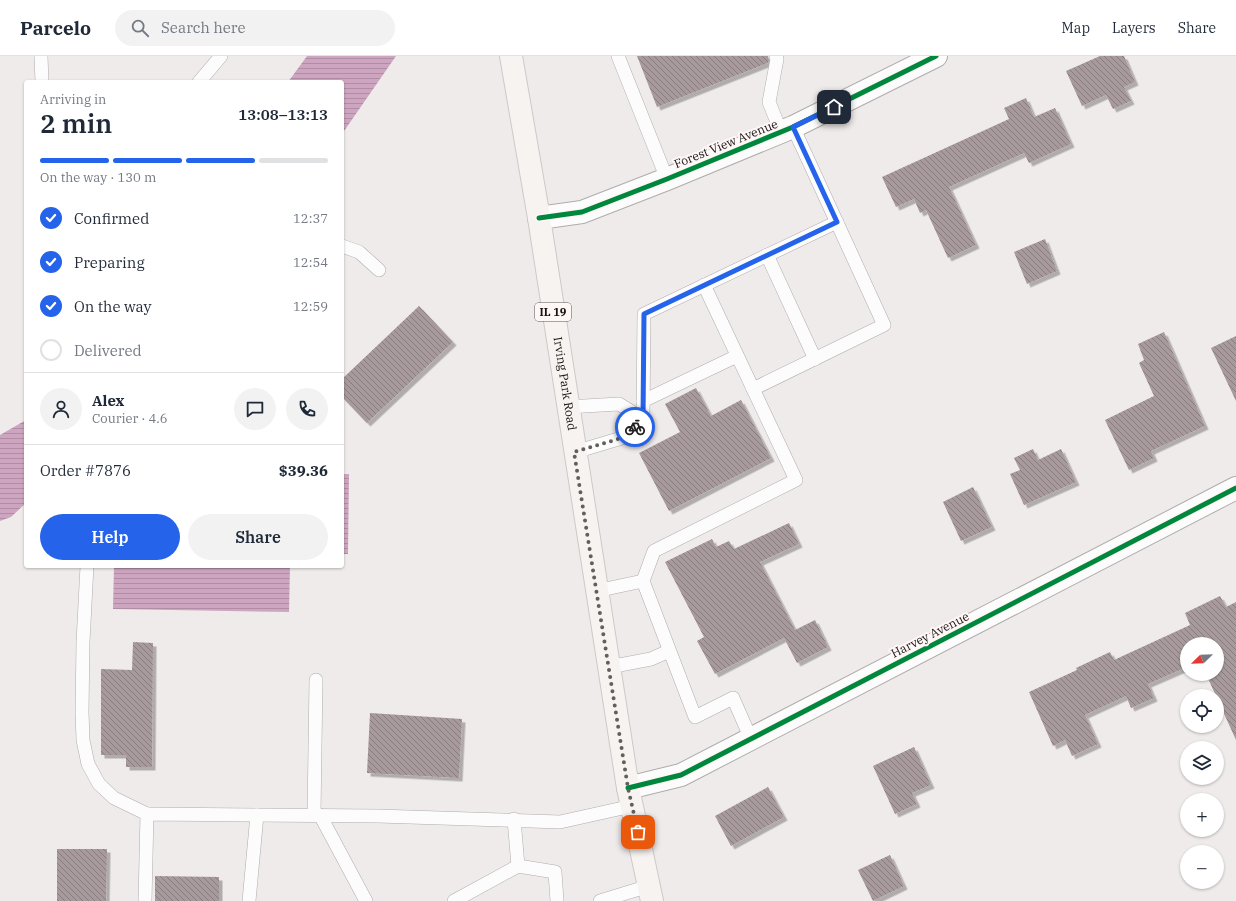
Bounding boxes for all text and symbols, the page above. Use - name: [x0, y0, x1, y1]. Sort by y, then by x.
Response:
- search box: [115, 10, 395, 46]
- text: Parcelo: [20, 16, 91, 40]
- icon: search: [129, 17, 151, 39]
- text: Search here: [161, 18, 245, 37]
- text: Map: [1062, 19, 1090, 37]
- text: Layers: [1112, 19, 1156, 37]
- text: Share: [1178, 19, 1216, 37]
- pin: [817, 90, 851, 124]
- text: Arriving in: [40, 91, 106, 108]
- icon: home: [823, 96, 845, 118]
- text: 13:08–13:13: [238, 105, 328, 124]
- text: 2 min: [40, 106, 112, 140]
- street label: Forest View Avenue: [672, 116, 780, 171]
- text: On the way · 130 m: [40, 169, 156, 186]
- icon: check: [40, 207, 62, 229]
- text: Confirmed: [74, 209, 149, 228]
- text: 12:37: [293, 210, 328, 227]
- icon: check: [40, 251, 62, 273]
- text: Preparing: [74, 253, 145, 272]
- text: 12:54: [293, 254, 328, 271]
- icon: check: [40, 295, 62, 317]
- text: On the way: [74, 297, 152, 316]
- text: 12:59: [293, 298, 328, 315]
- road number: IL 19: [535, 303, 571, 321]
- street label: Irving Park Road: [551, 336, 580, 431]
- text: Delivered: [74, 341, 142, 360]
- button: person: [40, 388, 82, 430]
- button: chat: [234, 388, 276, 430]
- button: phone: [286, 388, 328, 430]
- text: Alex: [92, 391, 124, 410]
- courier: [615, 407, 655, 447]
- text: Courier · 4.6: [92, 410, 168, 427]
- icon: bike: [624, 416, 646, 438]
- text: Order #7876: [40, 461, 131, 480]
- text: $39.36: [279, 461, 328, 480]
- button: Help: [40, 514, 180, 560]
- button: Share: [188, 514, 328, 560]
- street label: Harvey Avenue: [888, 608, 971, 661]
- north arrow: [1180, 637, 1224, 681]
- map controls: [1180, 637, 1224, 889]
- button: locate: [1180, 689, 1224, 733]
- button: layers: [1180, 741, 1224, 785]
- button: +: [1180, 793, 1224, 837]
- pin: [621, 815, 655, 849]
- icon: bag: [627, 821, 649, 843]
- button: −: [1180, 845, 1224, 889]

